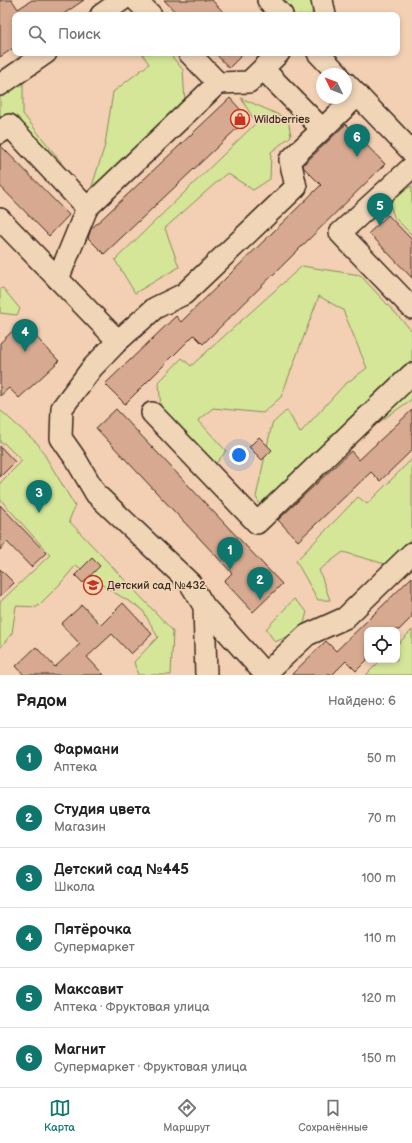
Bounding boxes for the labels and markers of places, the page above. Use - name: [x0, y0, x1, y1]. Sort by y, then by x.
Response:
- shop icon: Wildberries: [229, 108, 251, 130]
- place label: Wildberries: [254, 113, 311, 126]
- pin: 6: [344, 124, 370, 157]
- pin: 5: [367, 193, 393, 226]
- pin: 4: [12, 319, 38, 352]
- pin: 3: [26, 480, 52, 513]
- pin: 1: [217, 537, 243, 570]
- pin: 2: [247, 567, 273, 600]
- school or university icon: Детский сад №432: [82, 574, 104, 596]
- place label: Детский сад №432: [107, 579, 206, 592]

